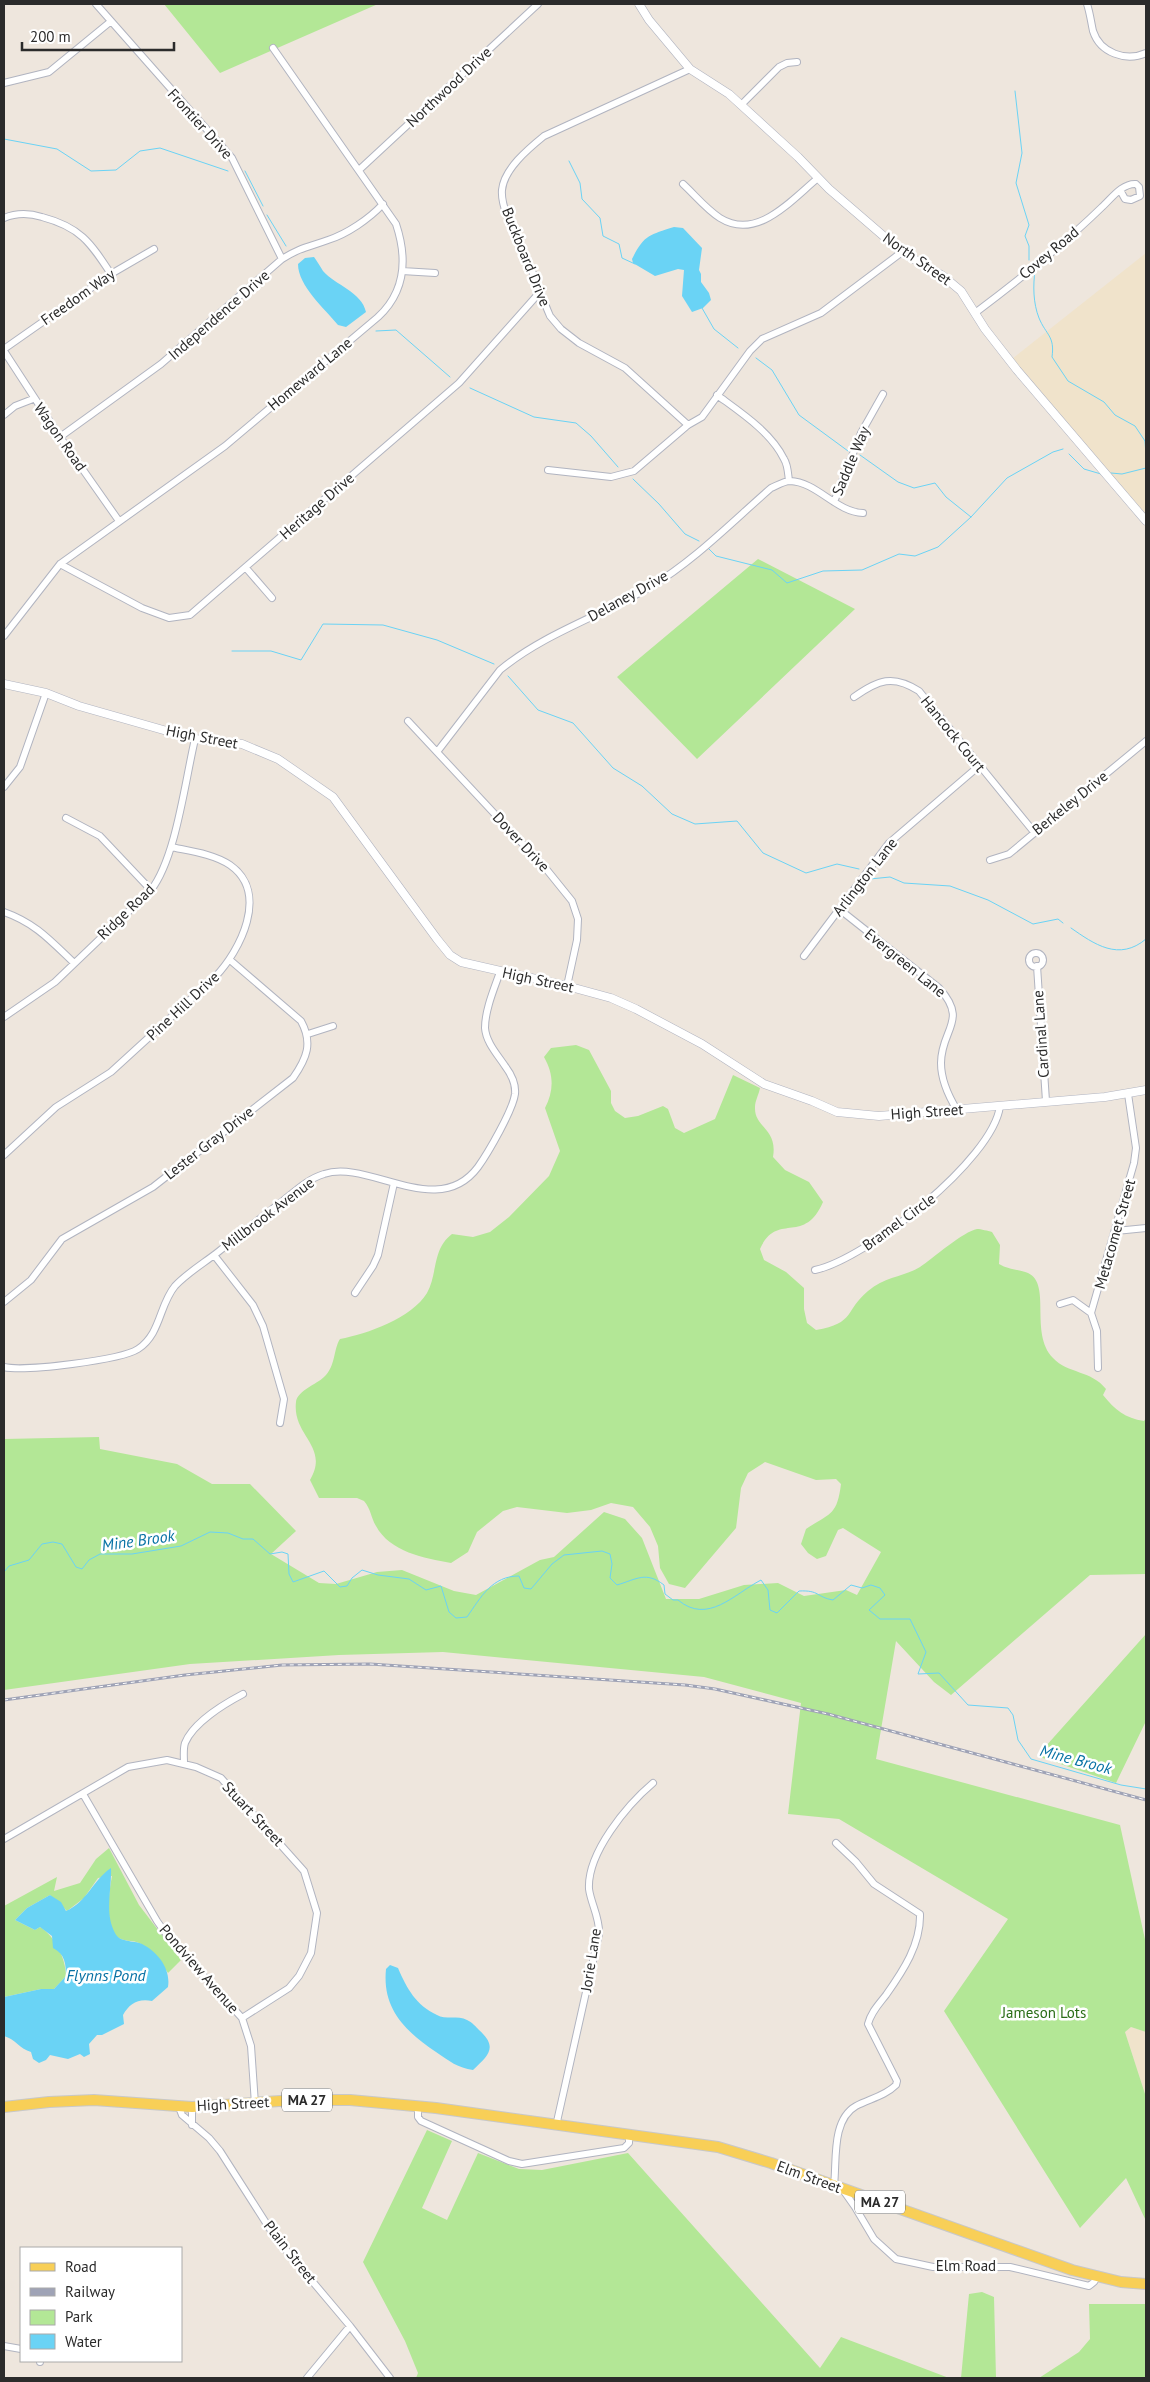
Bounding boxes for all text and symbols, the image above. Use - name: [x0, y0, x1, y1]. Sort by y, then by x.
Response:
- scale bar: [22, 20, 175, 52]
- text: 200 m: [30, 27, 71, 46]
- street label: Northwood Drive: [402, 42, 495, 131]
- street label: Frontier Drive: [164, 84, 237, 163]
- street label: Buckboard Drive: [498, 204, 555, 309]
- street label: Covey Road: [1015, 222, 1083, 283]
- street label: North Street: [879, 228, 955, 289]
- street label: Freedom Way: [37, 264, 118, 329]
- street label: Independence Drive: [164, 266, 273, 364]
- street label: Homeward Lane: [264, 333, 356, 414]
- street label: Wagon Road: [30, 399, 91, 475]
- street label: Saddle Way: [827, 423, 874, 498]
- street label: Heritage Drive: [275, 468, 358, 543]
- street label: Delaney Drive: [584, 566, 671, 625]
- street label: Hancock Court: [917, 692, 990, 776]
- street label: High Street: [165, 720, 240, 753]
- street label: Berkeley Drive: [1028, 766, 1111, 839]
- street label: Dover Drive: [489, 808, 554, 876]
- street label: Arlington Lane: [828, 834, 901, 920]
- street label: Ridge Road: [93, 880, 158, 944]
- street label: Evergreen Lane: [861, 924, 950, 1001]
- street label: High Street: [501, 963, 576, 996]
- street label: Pine Hill Drive: [142, 967, 223, 1044]
- street label: Cardinal Lane: [1028, 990, 1053, 1078]
- street label: High Street: [890, 1099, 964, 1124]
- street label: Lester Gray Drive: [160, 1102, 257, 1183]
- street label: Millbrook Avenue: [218, 1173, 318, 1255]
- street label: Metacomet Street: [1090, 1177, 1139, 1291]
- street label: Bramel Circle: [858, 1189, 939, 1255]
- water label: Mine Brook: [100, 1525, 177, 1555]
- water label: Mine Brook: [1038, 1740, 1115, 1778]
- street label: Stuart Street: [219, 1777, 288, 1850]
- street label: Pondview Avenue: [155, 1920, 243, 2017]
- street label: Jorie Lane: [576, 1927, 605, 1994]
- water label: Flynns Pond: [66, 1965, 147, 1985]
- park label: Jameson Lots: [1001, 2003, 1086, 2022]
- road number: MA 27: [282, 2088, 332, 2112]
- street label: High Street: [196, 2092, 270, 2115]
- street label: Elm Street: [774, 2156, 844, 2197]
- road number: MA 27: [855, 2190, 905, 2214]
- street label: Plain Street: [260, 2216, 321, 2287]
- legend: [20, 2247, 182, 2362]
- street label: Elm Road: [936, 2256, 996, 2275]
- text: Road: [65, 2257, 97, 2276]
- text: Railway: [65, 2282, 115, 2301]
- text: Park: [65, 2307, 93, 2326]
- text: Water: [65, 2332, 102, 2351]

